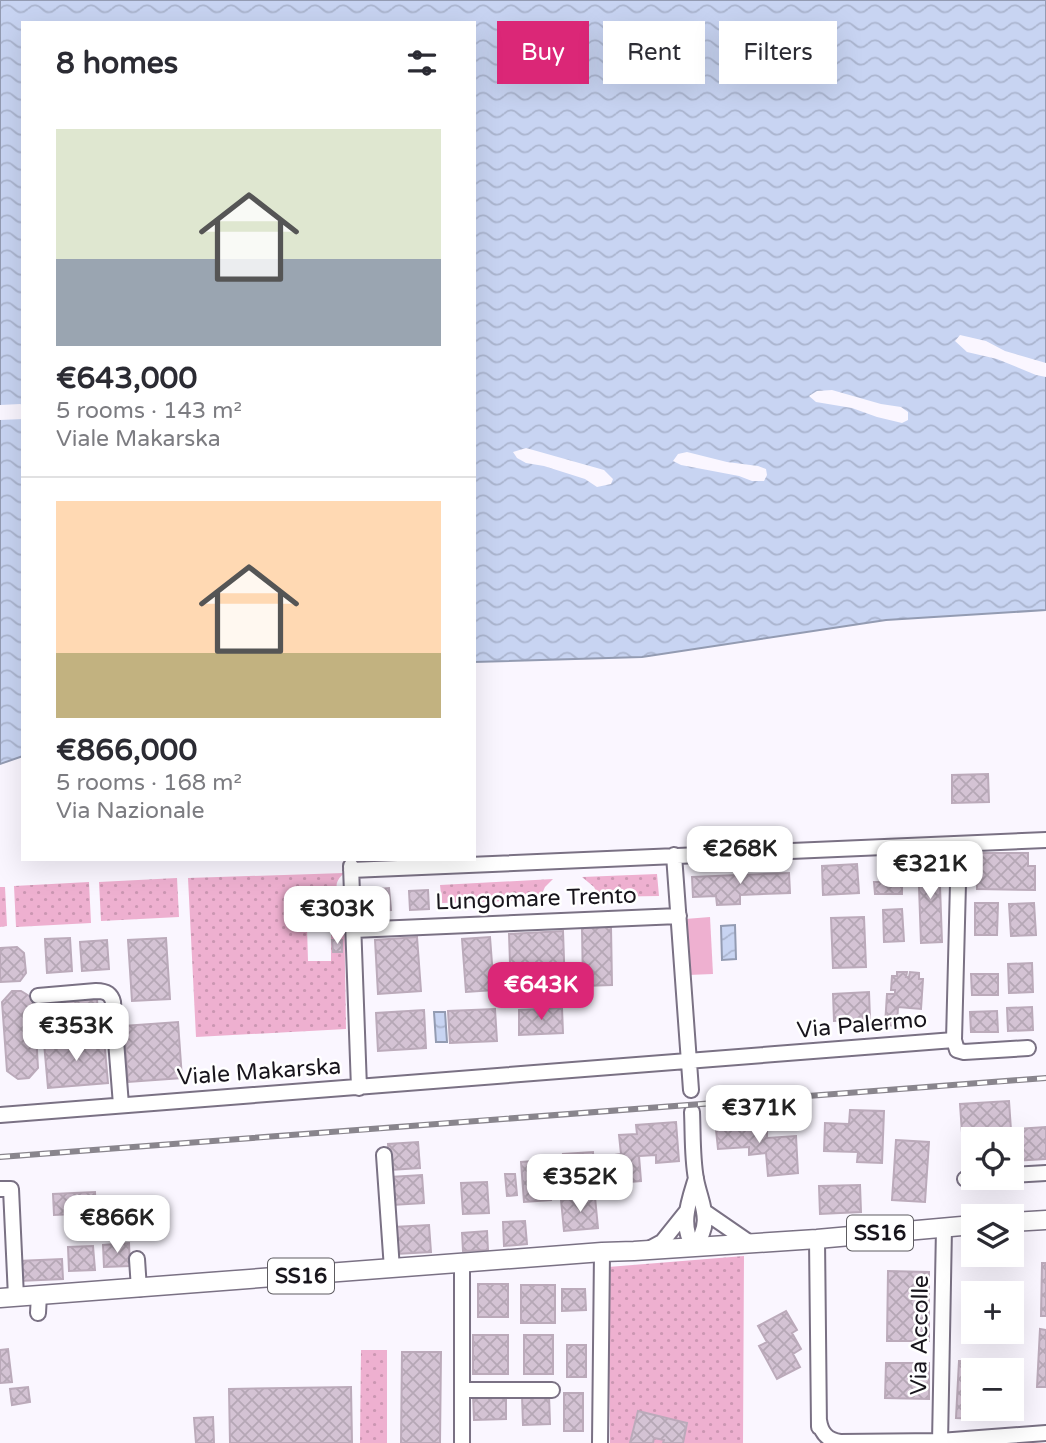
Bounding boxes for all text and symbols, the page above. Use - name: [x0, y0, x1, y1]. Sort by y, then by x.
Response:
- chip: Buy: [497, 21, 589, 84]
- chip: Rent: [603, 21, 705, 84]
- chip: Filters: [719, 21, 837, 84]
- icon: filters: [403, 44, 441, 82]
- text: 8 homes: [56, 45, 178, 82]
- icon: home: [186, 174, 312, 300]
- text: €643,000: [56, 360, 197, 397]
- text: 5 rooms · 143 m²: [56, 397, 242, 425]
- text: Viale Makarska: [56, 425, 221, 453]
- icon: home: [186, 546, 312, 672]
- text: €866,000: [56, 732, 197, 769]
- text: 5 rooms · 168 m²: [56, 769, 242, 797]
- text: Via Nazionale: [56, 797, 205, 825]
- pin: €268K: [691, 826, 789, 886]
- text: €268K: [703, 835, 777, 863]
- pin: €321K: [881, 842, 979, 901]
- text: €321K: [893, 850, 967, 878]
- street label: Lungomare Trento: [435, 881, 637, 917]
- pin: €303K: [288, 886, 386, 946]
- text: €303K: [300, 895, 374, 923]
- pin: €643K: [492, 962, 590, 1022]
- text: €643K: [504, 971, 578, 999]
- pin: €353K: [27, 1004, 125, 1063]
- street label: Via Palermo: [796, 1005, 928, 1045]
- text: €353K: [39, 1012, 113, 1040]
- street label: Viale Makarska: [176, 1052, 342, 1092]
- pin: €371K: [710, 1086, 808, 1145]
- text: €371K: [722, 1094, 796, 1122]
- map controls: [961, 1127, 1024, 1421]
- button: locate: [961, 1127, 1024, 1190]
- pin: €352K: [531, 1154, 629, 1214]
- text: €352K: [543, 1163, 617, 1191]
- pin: €866K: [68, 1196, 166, 1255]
- text: €866K: [80, 1204, 154, 1232]
- button: layers: [961, 1204, 1024, 1267]
- road number: SS16: [847, 1216, 913, 1250]
- road number: SS16: [268, 1258, 334, 1294]
- street label: Via Accolle: [905, 1275, 935, 1395]
- button: +: [961, 1281, 1024, 1344]
- button: −: [961, 1358, 1024, 1421]

